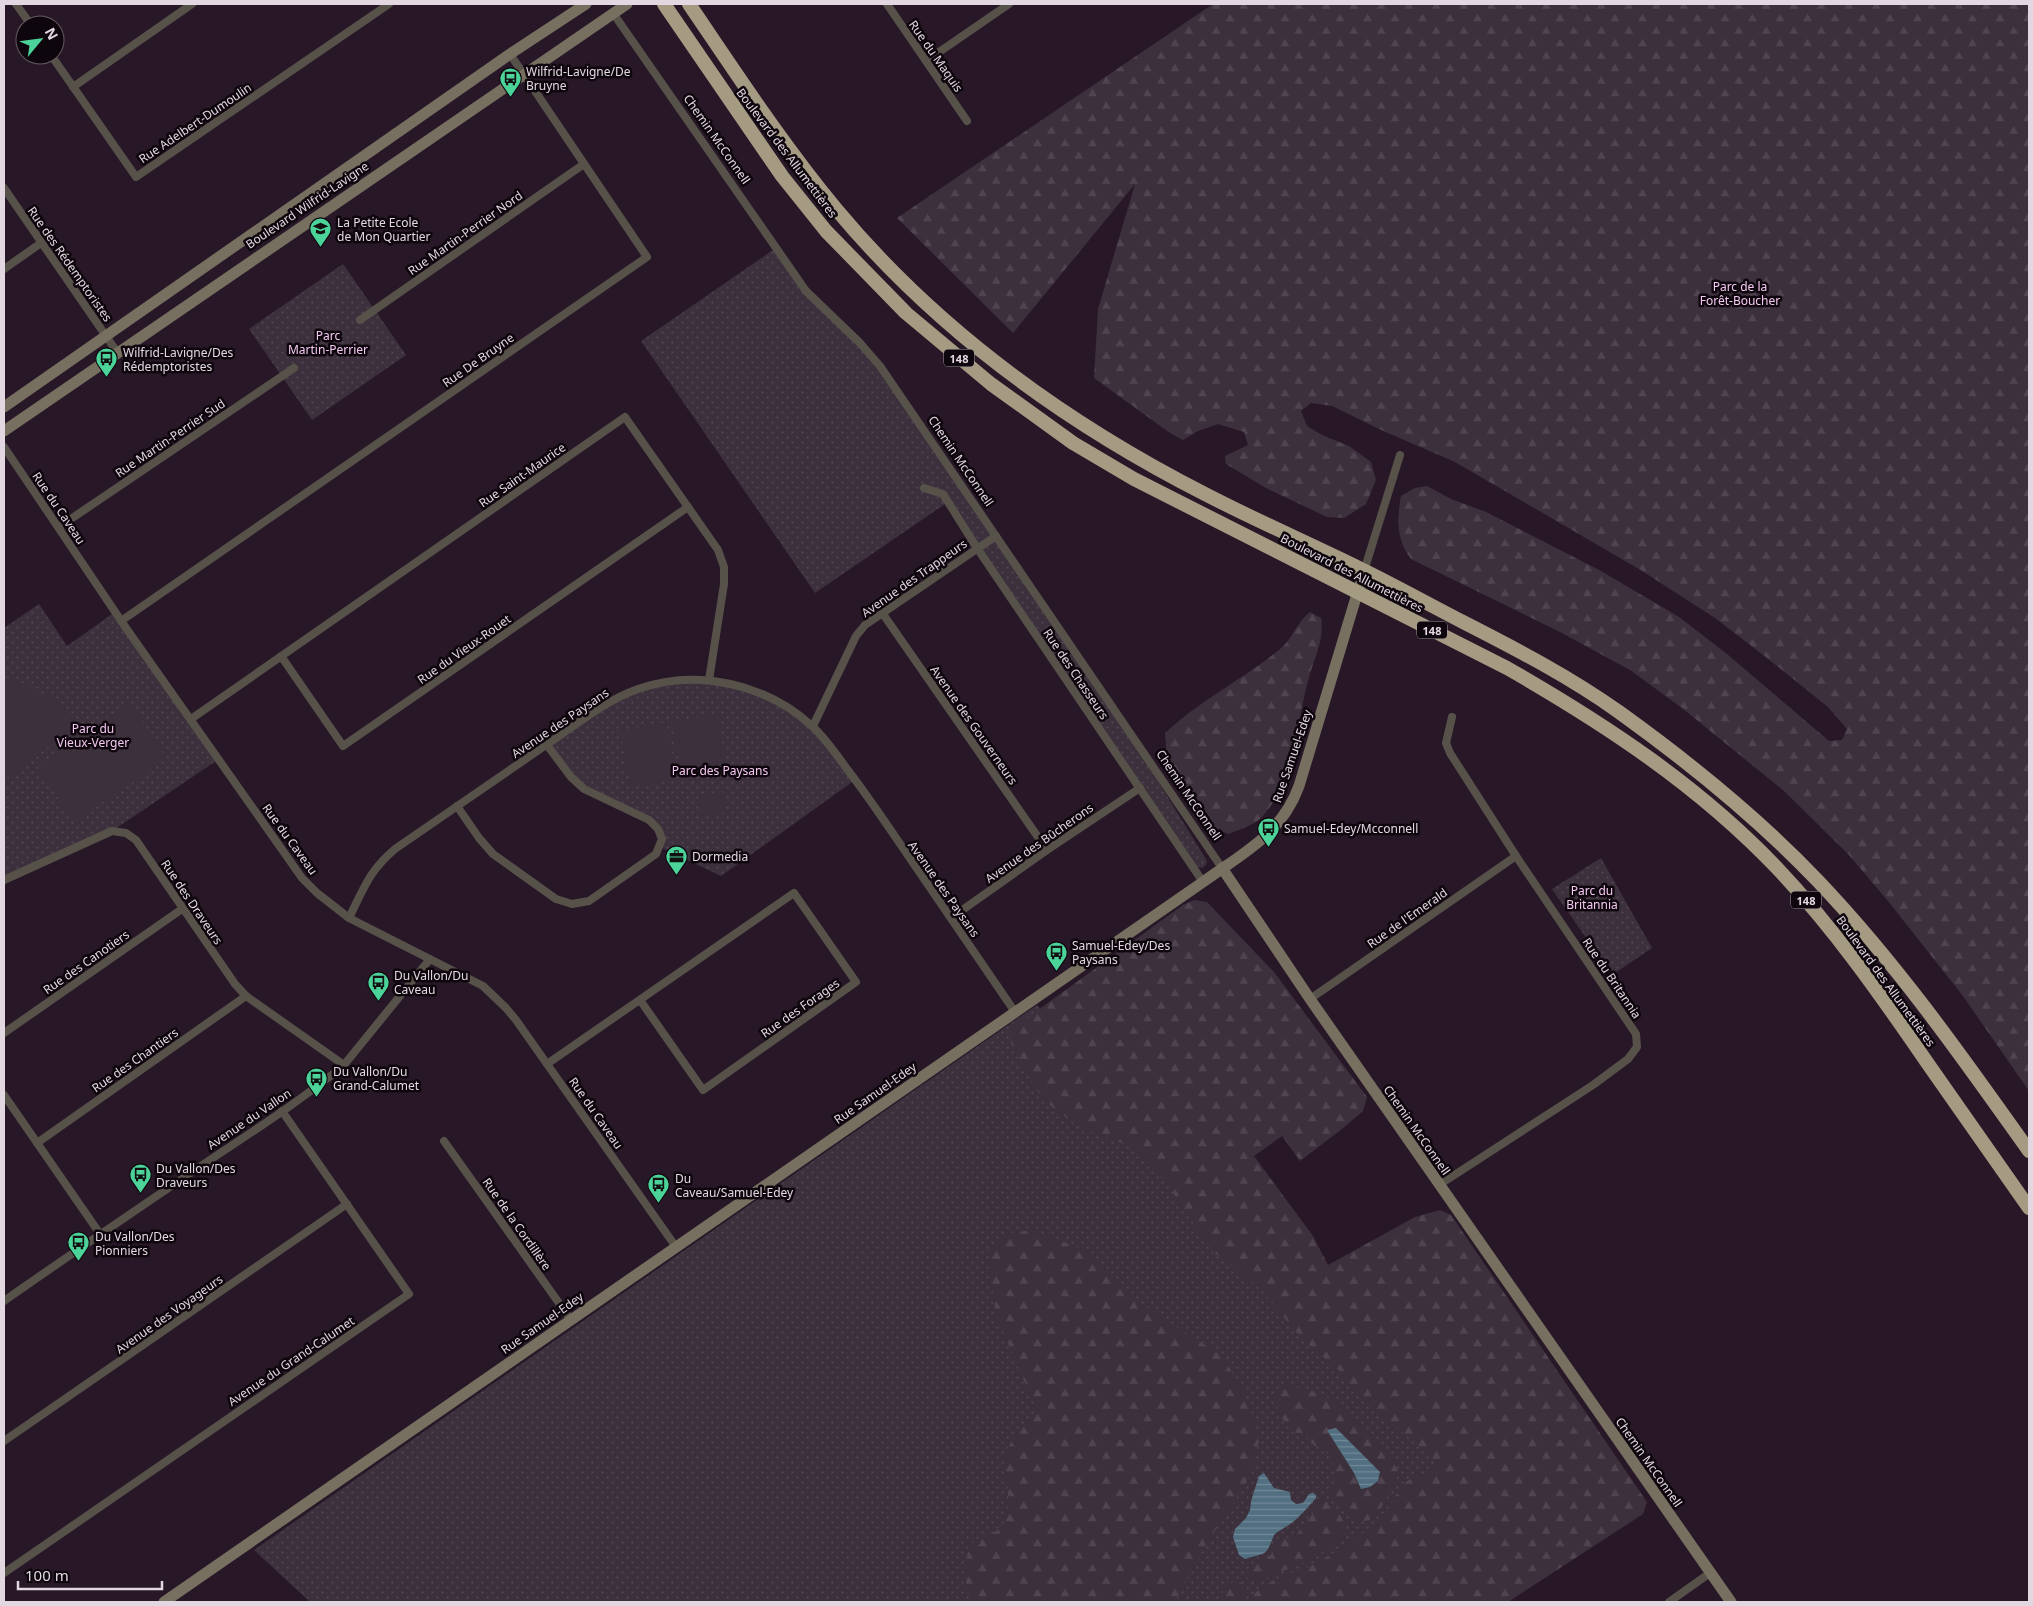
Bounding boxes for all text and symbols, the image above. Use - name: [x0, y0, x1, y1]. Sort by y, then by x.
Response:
- north arrow: [15, 15, 65, 65]
- street label: Rue du Maquis: [905, 17, 967, 95]
- text: N: [41, 24, 63, 43]
- place label: Wilfrid-Lavigne/De Bruyne: [526, 63, 631, 94]
- bus stop icon: Wilfrid-Lavigne/De Bruyne: [498, 66, 522, 97]
- street label: Rue Adelbert-Dumoulin: [135, 79, 255, 167]
- street label: Boulevard des Allumettières: [733, 85, 842, 221]
- street label: Chemin McConnell: [680, 91, 754, 187]
- street label: Boulevard Wilfrid-Lavigne: [242, 157, 372, 253]
- street label: Rue Martin-Perrier Nord: [404, 187, 526, 279]
- street label: Rue des Rédemptoristes: [24, 203, 116, 325]
- place label: La Petite Ecole de Mon Quartier: [337, 214, 431, 245]
- school or university icon: La Petite Ecole de Mon Quartier: [309, 217, 333, 248]
- park label: Parc de la Forêt-Boucher: [1700, 278, 1780, 309]
- park label: Parc Martin-Perrier: [288, 327, 368, 358]
- street label: Rue De Bruyne: [439, 329, 517, 391]
- place label: Wilfrid-Lavigne/Des Rédemptoristes: [123, 344, 234, 375]
- bus stop icon: Wilfrid-Lavigne/Des Rédemptoristes: [95, 347, 119, 378]
- road number: 148: [944, 349, 974, 366]
- street label: Rue Martin-Perrier Sud: [112, 395, 228, 481]
- street label: Chemin McConnell: [924, 412, 998, 510]
- street label: Rue Saint-Maurice: [475, 439, 569, 511]
- street label: Rue du Caveau: [28, 468, 90, 548]
- street label: Boulevard des Allumettières: [1278, 530, 1427, 617]
- street label: Avenue des Trappeurs: [858, 535, 970, 621]
- street label: Rue du Vieux-Rouet: [414, 610, 515, 688]
- road number: 148: [1417, 622, 1447, 638]
- street label: Rue des Chasseurs: [1039, 625, 1113, 723]
- street label: Avenue des Gouverneurs: [926, 662, 1022, 788]
- street label: Avenue des Paysans: [508, 684, 612, 762]
- street label: Rue Samuel-Edey: [1268, 706, 1316, 805]
- park label: Parc du Vieux-Verger: [57, 720, 129, 751]
- street label: Chemin McConnell: [1152, 746, 1226, 844]
- park label: Parc des Paysans: [672, 762, 768, 779]
- street label: Avenue des Bûcherons: [981, 799, 1097, 887]
- street label: Rue du Caveau: [258, 800, 322, 878]
- bus stop icon: Samuel-Edey/Mcconnell: [1256, 816, 1280, 847]
- place label: Samuel-Edey/Mcconnell: [1284, 820, 1418, 837]
- street label: Avenue des Paysans: [904, 837, 984, 941]
- office icon: Dormedia: [664, 844, 688, 875]
- place label: Dormedia: [692, 848, 748, 865]
- street label: Rue des Draveurs: [157, 856, 227, 948]
- park label: Parc du Britannia: [1566, 882, 1618, 913]
- street label: Rue de l'Emerald: [1363, 884, 1451, 952]
- road number: 148: [1791, 892, 1821, 908]
- street label: Boulevard des Allumettières: [1833, 912, 1940, 1050]
- street label: Rue des Canotiers: [39, 926, 133, 998]
- street label: Rue du Britannia: [1579, 934, 1645, 1022]
- place label: Samuel-Edey/Des Paysans: [1072, 937, 1170, 968]
- bus stop icon: Samuel-Edey/Des Paysans: [1044, 940, 1068, 971]
- place label: Du Vallon/Du Caveau: [394, 967, 469, 998]
- bus stop icon: Du Vallon/Du Caveau: [366, 970, 390, 1001]
- street label: Rue des Forages: [757, 974, 843, 1042]
- street label: Rue des Chantiers: [88, 1024, 182, 1096]
- street label: Rue Samuel-Edey: [830, 1058, 920, 1128]
- place label: Du Vallon/Du Grand-Calumet: [333, 1063, 420, 1094]
- bus stop icon: Du Vallon/Du Grand-Calumet: [305, 1066, 329, 1097]
- street label: Rue du Caveau: [565, 1074, 627, 1152]
- street label: Chemin McConnell: [1380, 1082, 1454, 1178]
- street label: Avenue du Vallon: [204, 1085, 294, 1153]
- place label: Du Vallon/Des Draveurs: [156, 1160, 236, 1191]
- bus stop icon: Du Vallon/Des Draveurs: [128, 1163, 152, 1194]
- place label: Du Caveau/Samuel-Edey: [675, 1170, 794, 1201]
- bus stop icon: Du Caveau/Samuel-Edey: [647, 1173, 671, 1204]
- street label: Rue de la Cordillère: [479, 1174, 555, 1274]
- place label: Du Vallon/Des Pionniers: [95, 1228, 175, 1259]
- bus stop icon: Du Vallon/Des Pionniers: [67, 1231, 91, 1262]
- street label: Avenue des Voyageurs: [112, 1270, 226, 1357]
- street label: Rue Samuel-Edey: [497, 1288, 587, 1358]
- street label: Avenue du Grand-Calumet: [224, 1312, 358, 1410]
- street label: Chemin McConnell: [1612, 1414, 1686, 1510]
- scale bar: [18, 1558, 161, 1590]
- text: 100 m: [25, 1565, 69, 1585]

